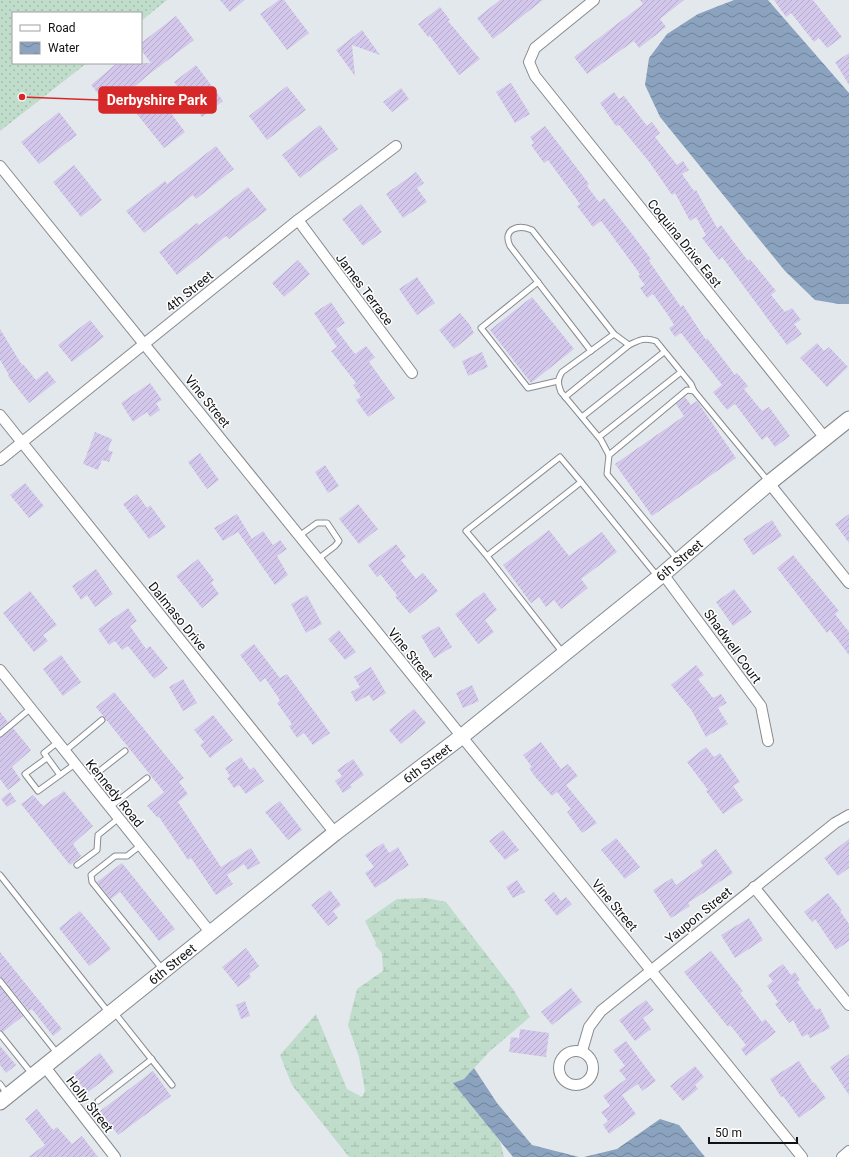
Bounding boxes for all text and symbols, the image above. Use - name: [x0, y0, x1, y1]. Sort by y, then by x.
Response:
- legend: [12, 12, 142, 64]
- text: Road: [48, 21, 76, 35]
- text: Water: [48, 41, 79, 55]
- callout: Derbyshire Park: [99, 87, 216, 113]
- text: Derbyshire Park: [107, 92, 208, 108]
- street label: Coquina Drive East: [645, 196, 725, 290]
- street label: James Terrace: [333, 251, 396, 328]
- street label: 4th Street: [163, 268, 216, 315]
- street label: Vine Street: [182, 372, 233, 431]
- street label: 6th Street: [653, 537, 706, 584]
- street label: Dalmaso Drive: [145, 579, 210, 654]
- street label: Shadwell Court: [701, 606, 764, 686]
- street label: Vine Street: [385, 625, 436, 684]
- street label: 6th Street: [400, 740, 454, 786]
- street label: Kennedy Road: [83, 756, 146, 830]
- street label: Vine Street: [589, 876, 641, 934]
- street label: Yaupon Street: [662, 884, 735, 947]
- street label: 6th Street: [146, 941, 199, 988]
- street label: Holly Street: [63, 1073, 116, 1135]
- scale bar: [709, 1119, 797, 1145]
- text: 50 m: [715, 1126, 742, 1140]

